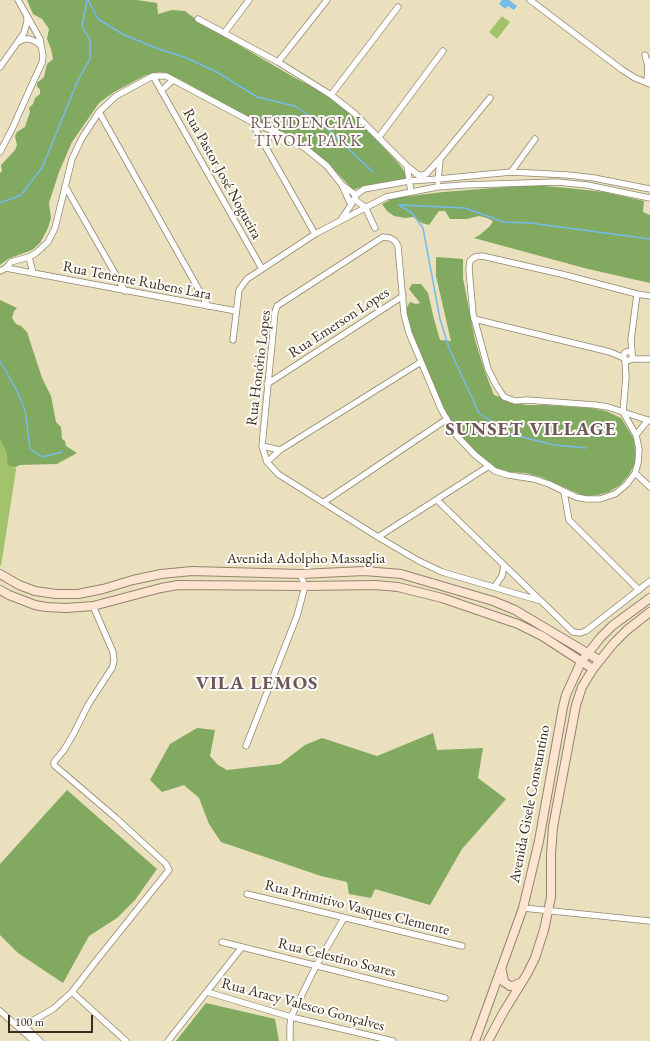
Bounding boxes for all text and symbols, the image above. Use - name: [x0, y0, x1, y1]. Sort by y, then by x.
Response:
- street label: Rua Pastor José Nogueira: [179, 106, 265, 242]
- district label: RESIDENCIAL TIVOLI PARK: [250, 114, 366, 152]
- street label: Rua Tenente Rubens Lara: [61, 258, 213, 304]
- street label: Rua Emerson Lopes: [285, 284, 393, 362]
- street label: Rua Honório Lopes: [243, 309, 275, 427]
- district label: SUNSET VILLAGE: [445, 419, 617, 441]
- street label: Avenida Adolpho Massaglia: [227, 550, 385, 568]
- district label: VILA LEMOS: [196, 673, 318, 695]
- street label: Avenida Gisele Constantino: [506, 724, 554, 884]
- street label: Rua Primitivo Vasques Clemente: [263, 876, 451, 940]
- street label: Rua Celestino Soares: [276, 935, 398, 981]
- street label: Rua Aracy Valesco Gonçalves: [220, 975, 386, 1035]
- scale bar: [10, 1007, 95, 1033]
- text: 100 m: [15, 1014, 44, 1030]

